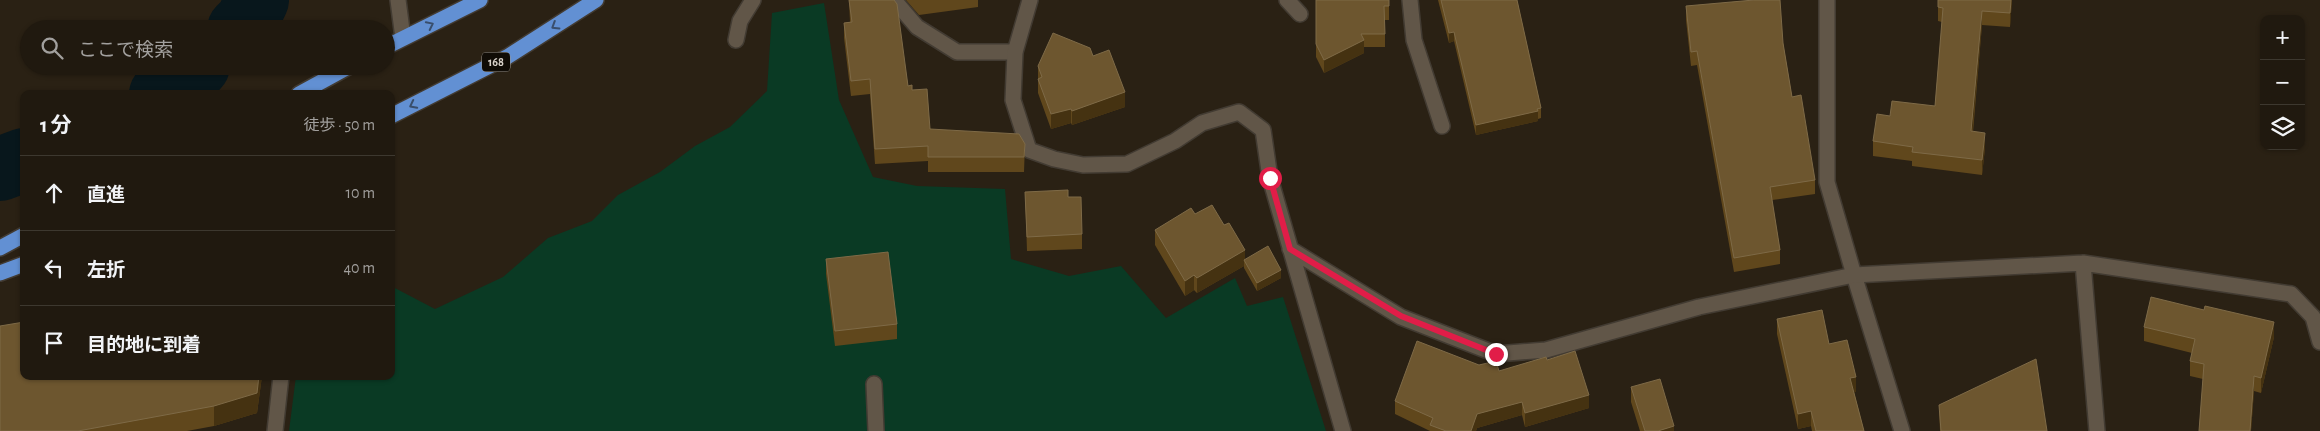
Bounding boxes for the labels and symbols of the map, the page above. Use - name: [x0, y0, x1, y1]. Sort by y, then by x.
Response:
- one-way arrow: [552, 20, 561, 29]
- one-way arrow: [425, 21, 434, 31]
- road number: 168: [482, 52, 510, 72]
- one-way arrow: [409, 99, 418, 109]
- route start: [1259, 167, 1282, 190]
- route end: [1485, 343, 1508, 366]

